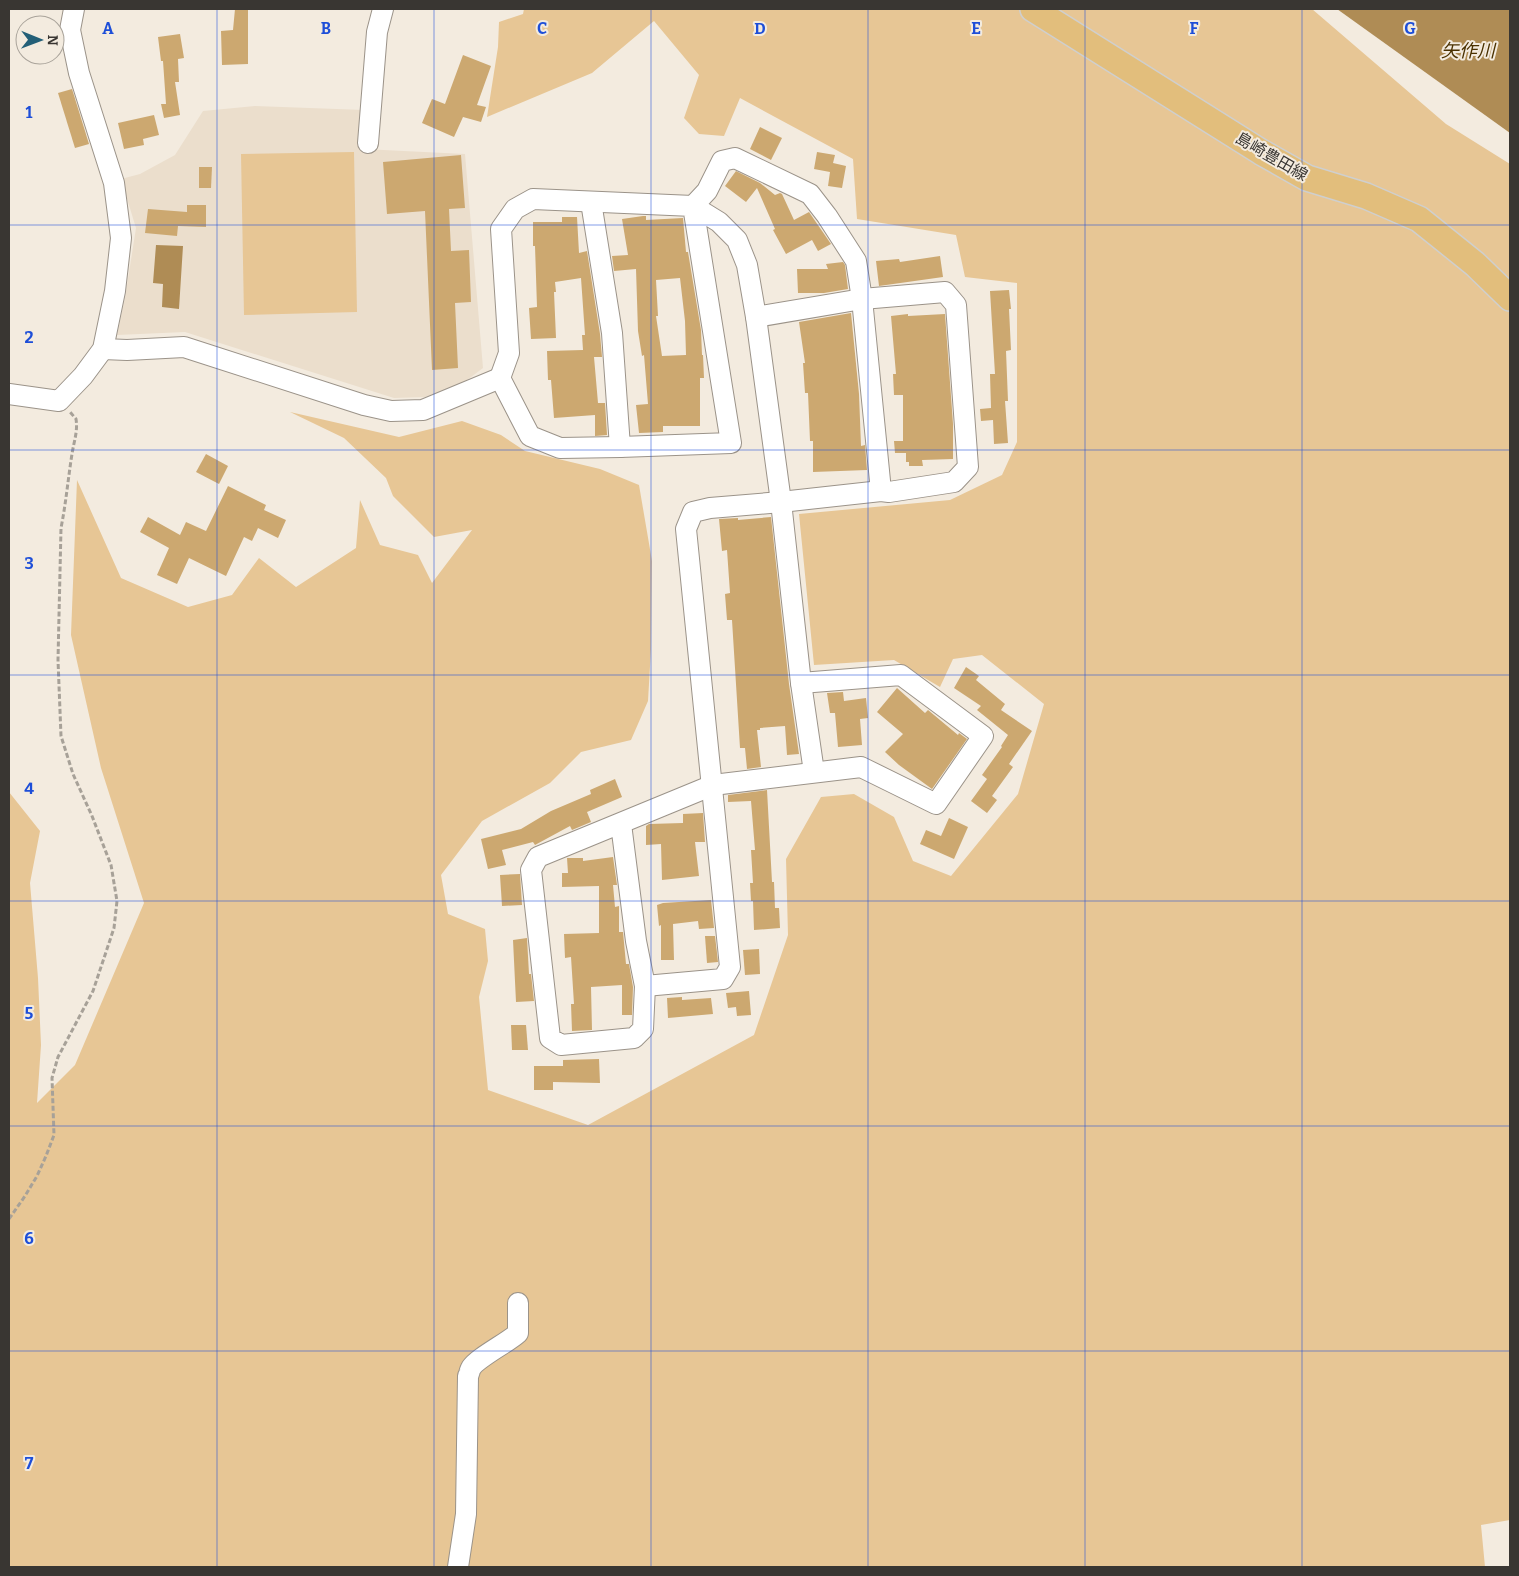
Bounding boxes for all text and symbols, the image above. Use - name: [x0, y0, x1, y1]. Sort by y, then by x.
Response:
- north arrow: [15, 15, 65, 65]
- text: A: [102, 19, 114, 38]
- text: B: [321, 19, 331, 38]
- text: C: [537, 19, 547, 38]
- text: D: [754, 19, 766, 38]
- text: E: [971, 19, 981, 38]
- text: F: [1190, 19, 1199, 38]
- text: G: [1404, 19, 1416, 38]
- text: N: [44, 35, 61, 46]
- water label: 矢作川: [1441, 40, 1497, 62]
- text: 1: [26, 103, 33, 122]
- street label: 島崎豊田線: [1232, 128, 1311, 185]
- text: 2: [24, 328, 34, 347]
- text: 3: [24, 554, 34, 573]
- text: 4: [24, 779, 34, 798]
- text: 5: [25, 1004, 34, 1023]
- text: 6: [24, 1229, 34, 1248]
- text: 7: [25, 1454, 34, 1473]

